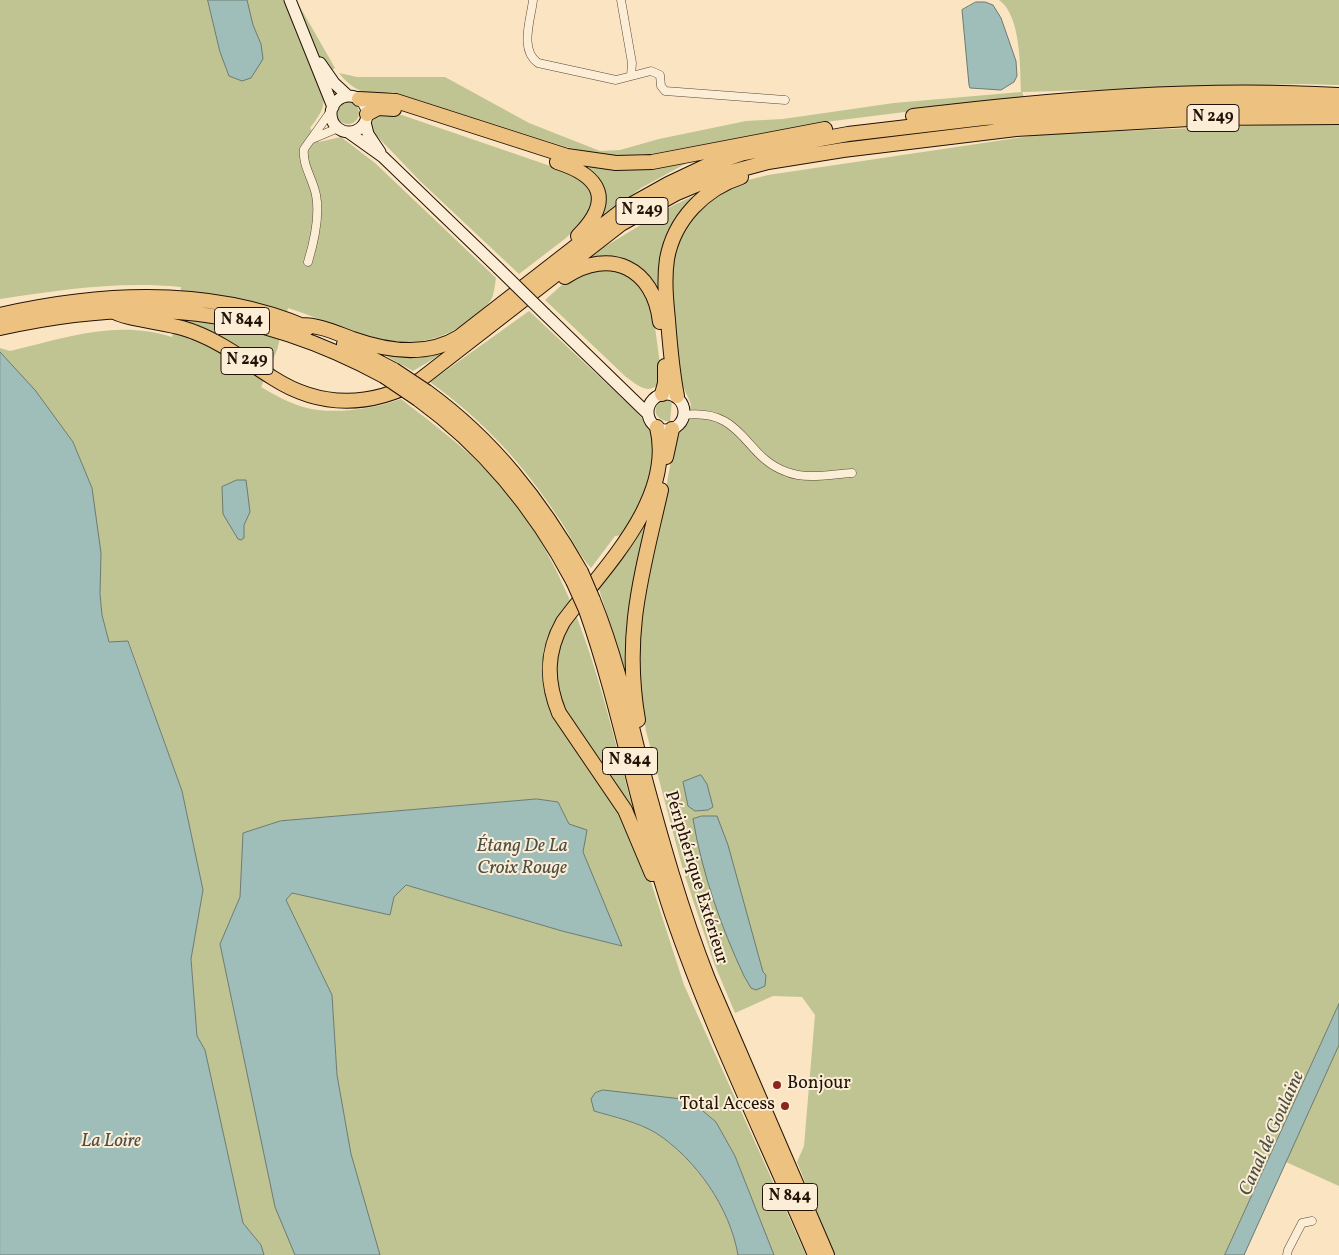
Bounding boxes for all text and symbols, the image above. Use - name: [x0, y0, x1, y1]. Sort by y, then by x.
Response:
- road number: N 249: [1187, 105, 1239, 132]
- road number: N 249: [616, 198, 668, 225]
- road number: N 844: [214, 308, 270, 334]
- road number: N 249: [221, 348, 273, 374]
- road number: N 844: [602, 748, 658, 774]
- street label: Périphérique Extérieur: [658, 789, 732, 967]
- water label: Étang De La Croix Rouge: [476, 837, 568, 881]
- water label: Canal de Goulaine: [1235, 1068, 1311, 1200]
- place label: Bonjour: [787, 1074, 851, 1096]
- marker: Bonjour: [771, 1079, 783, 1091]
- place label: Total Access: [680, 1095, 775, 1117]
- marker: Total Access: [779, 1100, 791, 1112]
- water label: La Loire: [81, 1132, 141, 1154]
- road number: N 844: [762, 1184, 818, 1210]

